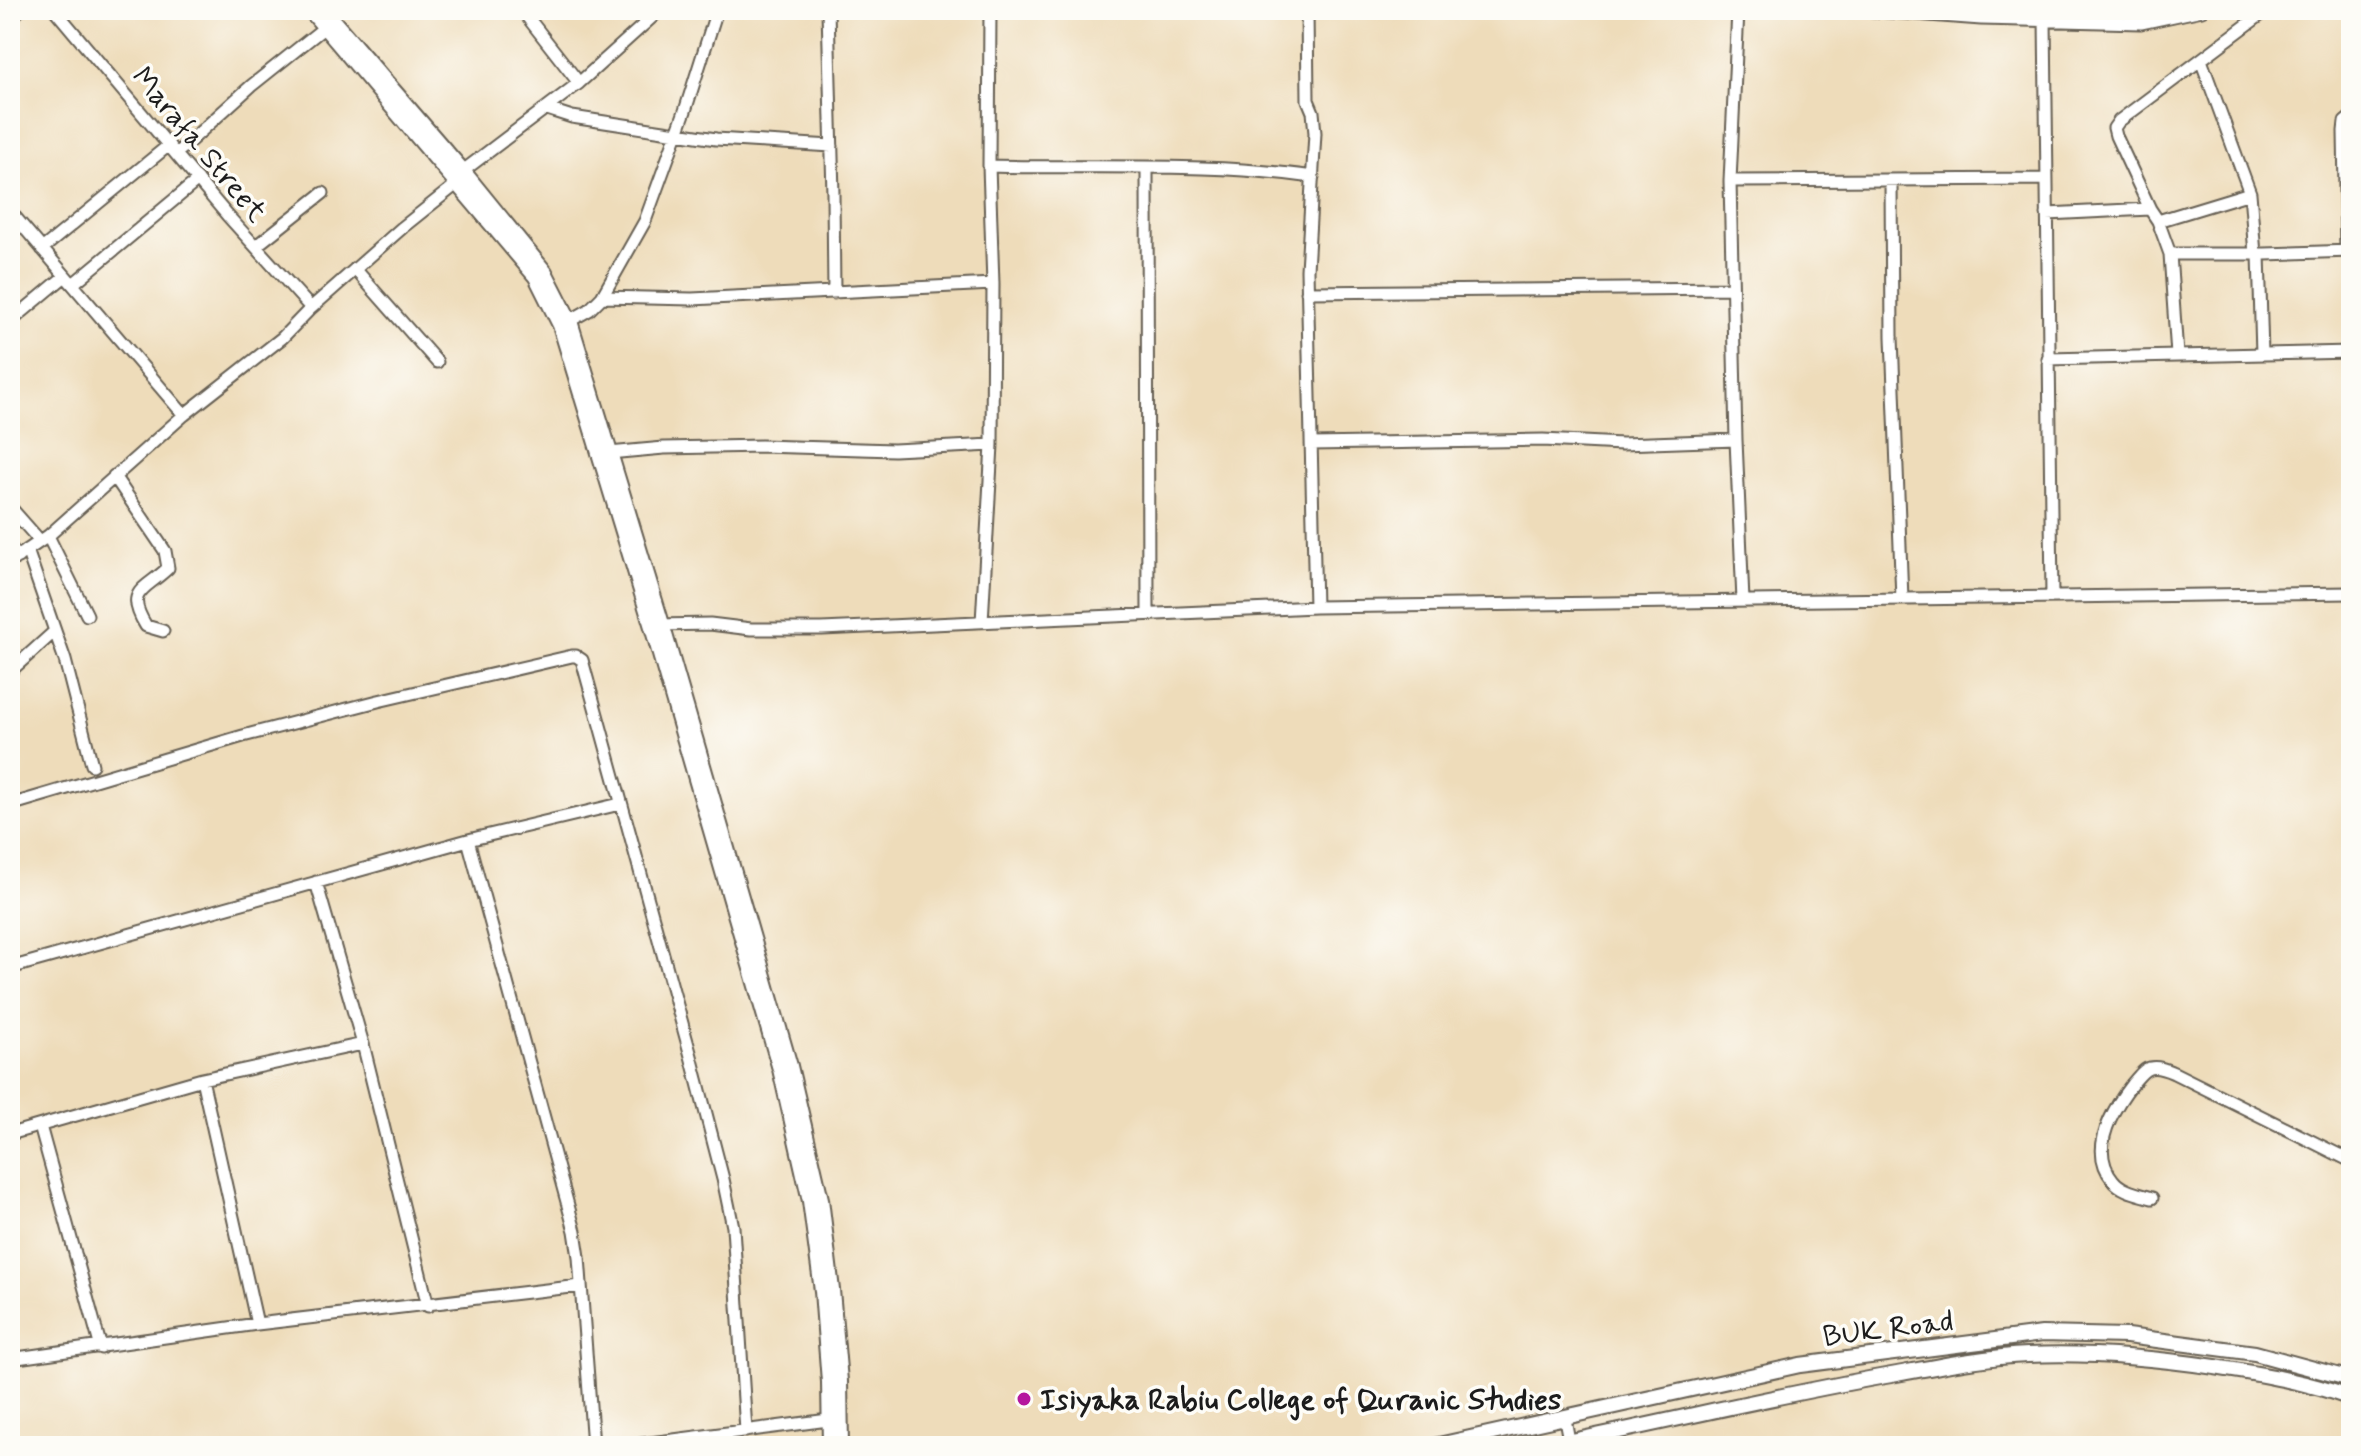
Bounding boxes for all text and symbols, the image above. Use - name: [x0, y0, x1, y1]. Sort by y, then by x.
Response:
- street label: Marafa Street: [122, 59, 276, 231]
- street label: BUK Road: [1821, 1302, 1956, 1357]
- place label: Isiyaka Rabiu College of Quranic Studies: [1040, 1381, 1562, 1421]
- marker: Isiyaka Rabiu College of Quranic Studies: [1015, 1390, 1033, 1408]

